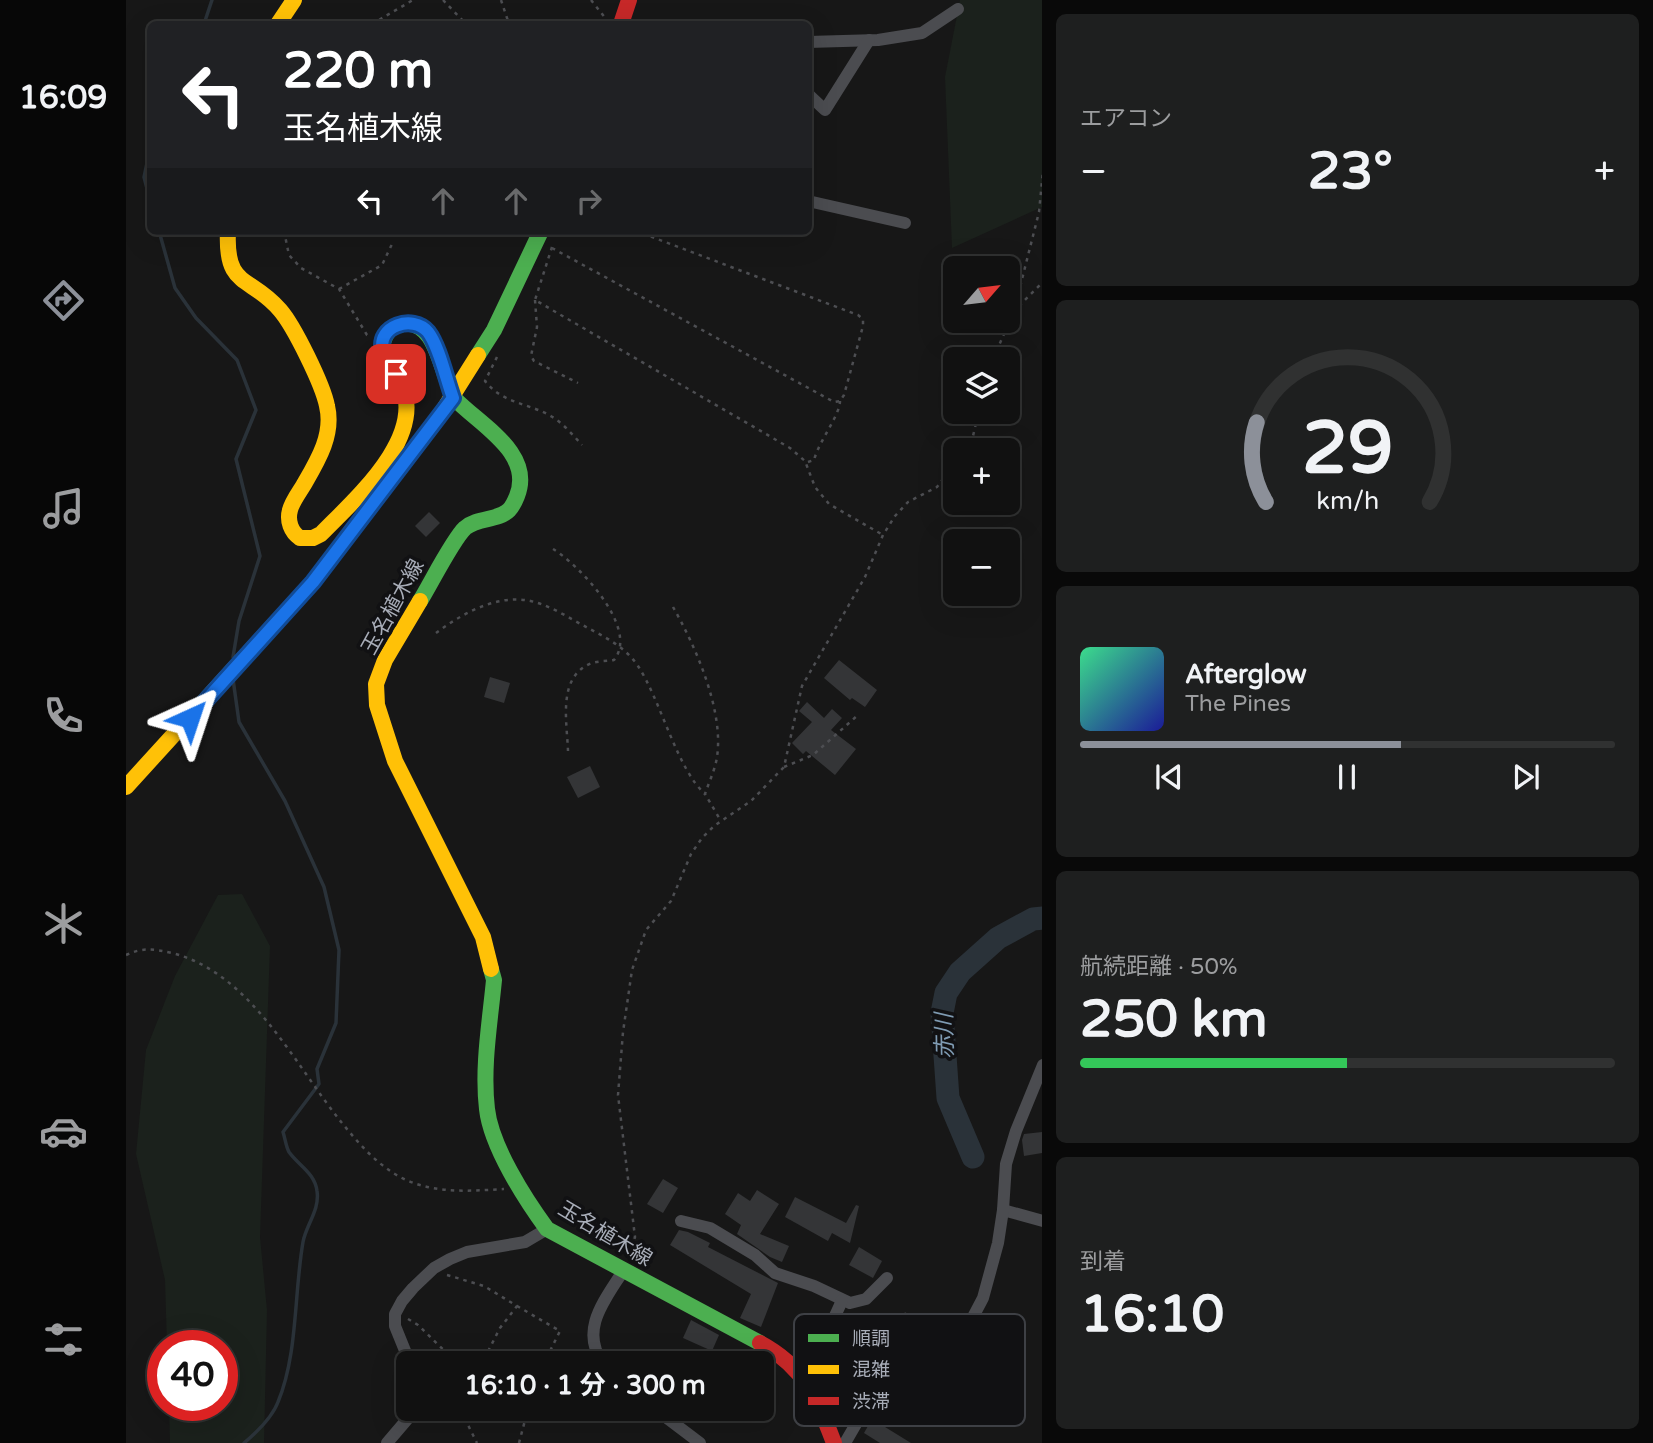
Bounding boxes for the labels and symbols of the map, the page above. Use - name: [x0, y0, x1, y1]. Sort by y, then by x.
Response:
- north arrow: [943, 256, 1020, 332]
- pin: [366, 344, 426, 404]
- street label: 玉名植木線: [357, 555, 429, 659]
- position arrow: [153, 681, 227, 755]
- water label: 赤川: [931, 1010, 959, 1059]
- street label: 玉名植木線: [554, 1196, 656, 1272]
- legend: [794, 1314, 1025, 1426]
- text: 順調: [852, 1328, 890, 1350]
- speed limit sign: 40: [147, 1330, 238, 1421]
- text: 混雑: [852, 1359, 890, 1381]
- text: 渋滞: [852, 1391, 890, 1413]

